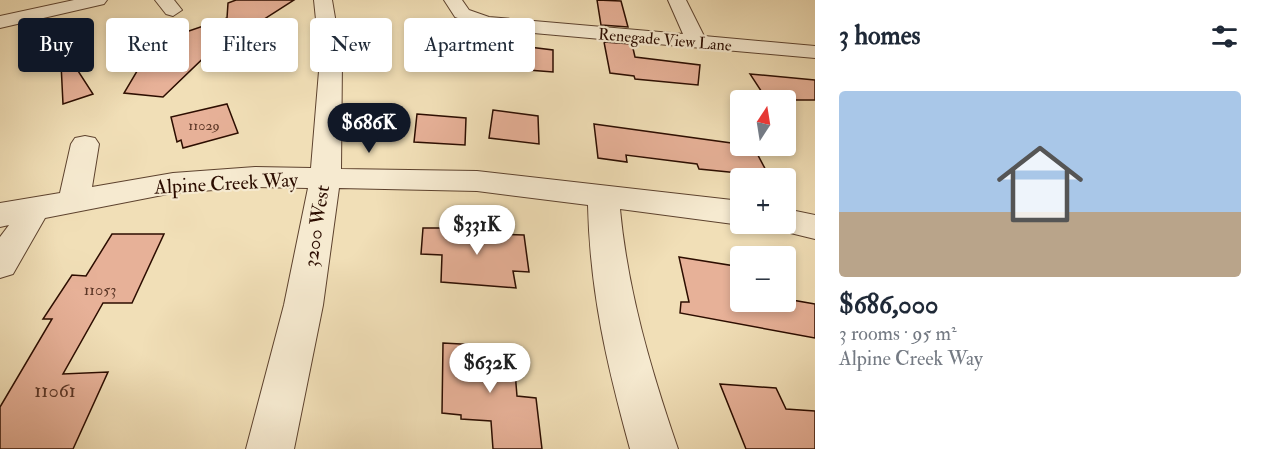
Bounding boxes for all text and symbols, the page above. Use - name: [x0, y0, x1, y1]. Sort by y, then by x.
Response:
- chip: Buy: [18, 18, 94, 72]
- chip: Rent: [106, 18, 189, 72]
- chip: Filters: [201, 18, 298, 72]
- chip: New: [310, 18, 392, 72]
- chip: Apartment: [404, 18, 535, 72]
- text: 3 homes: [839, 20, 920, 52]
- icon: filters: [1208, 20, 1241, 53]
- street label: Renegade View Lane: [597, 24, 733, 56]
- north arrow: [730, 90, 796, 156]
- map controls: [730, 90, 796, 312]
- pin: $686K: [327, 103, 411, 154]
- text: $686K: [342, 110, 396, 135]
- house number: 11029: [188, 117, 220, 134]
- icon: home: [986, 130, 1094, 238]
- street label: Alpine Creek Way: [153, 167, 300, 201]
- button: +: [730, 168, 796, 234]
- street label: 3200 West: [298, 183, 335, 269]
- pin: $331K: [435, 205, 519, 256]
- text: $331K: [453, 212, 501, 237]
- button: −: [730, 246, 796, 312]
- house number: 11053: [84, 280, 116, 300]
- text: $686,000: [839, 289, 938, 321]
- text: 3 rooms · 95 m²: [839, 321, 957, 346]
- pin: $632K: [448, 343, 532, 394]
- text: Alpine Creek Way: [839, 346, 983, 371]
- text: $632K: [463, 350, 517, 375]
- house number: 11061: [34, 378, 76, 403]

